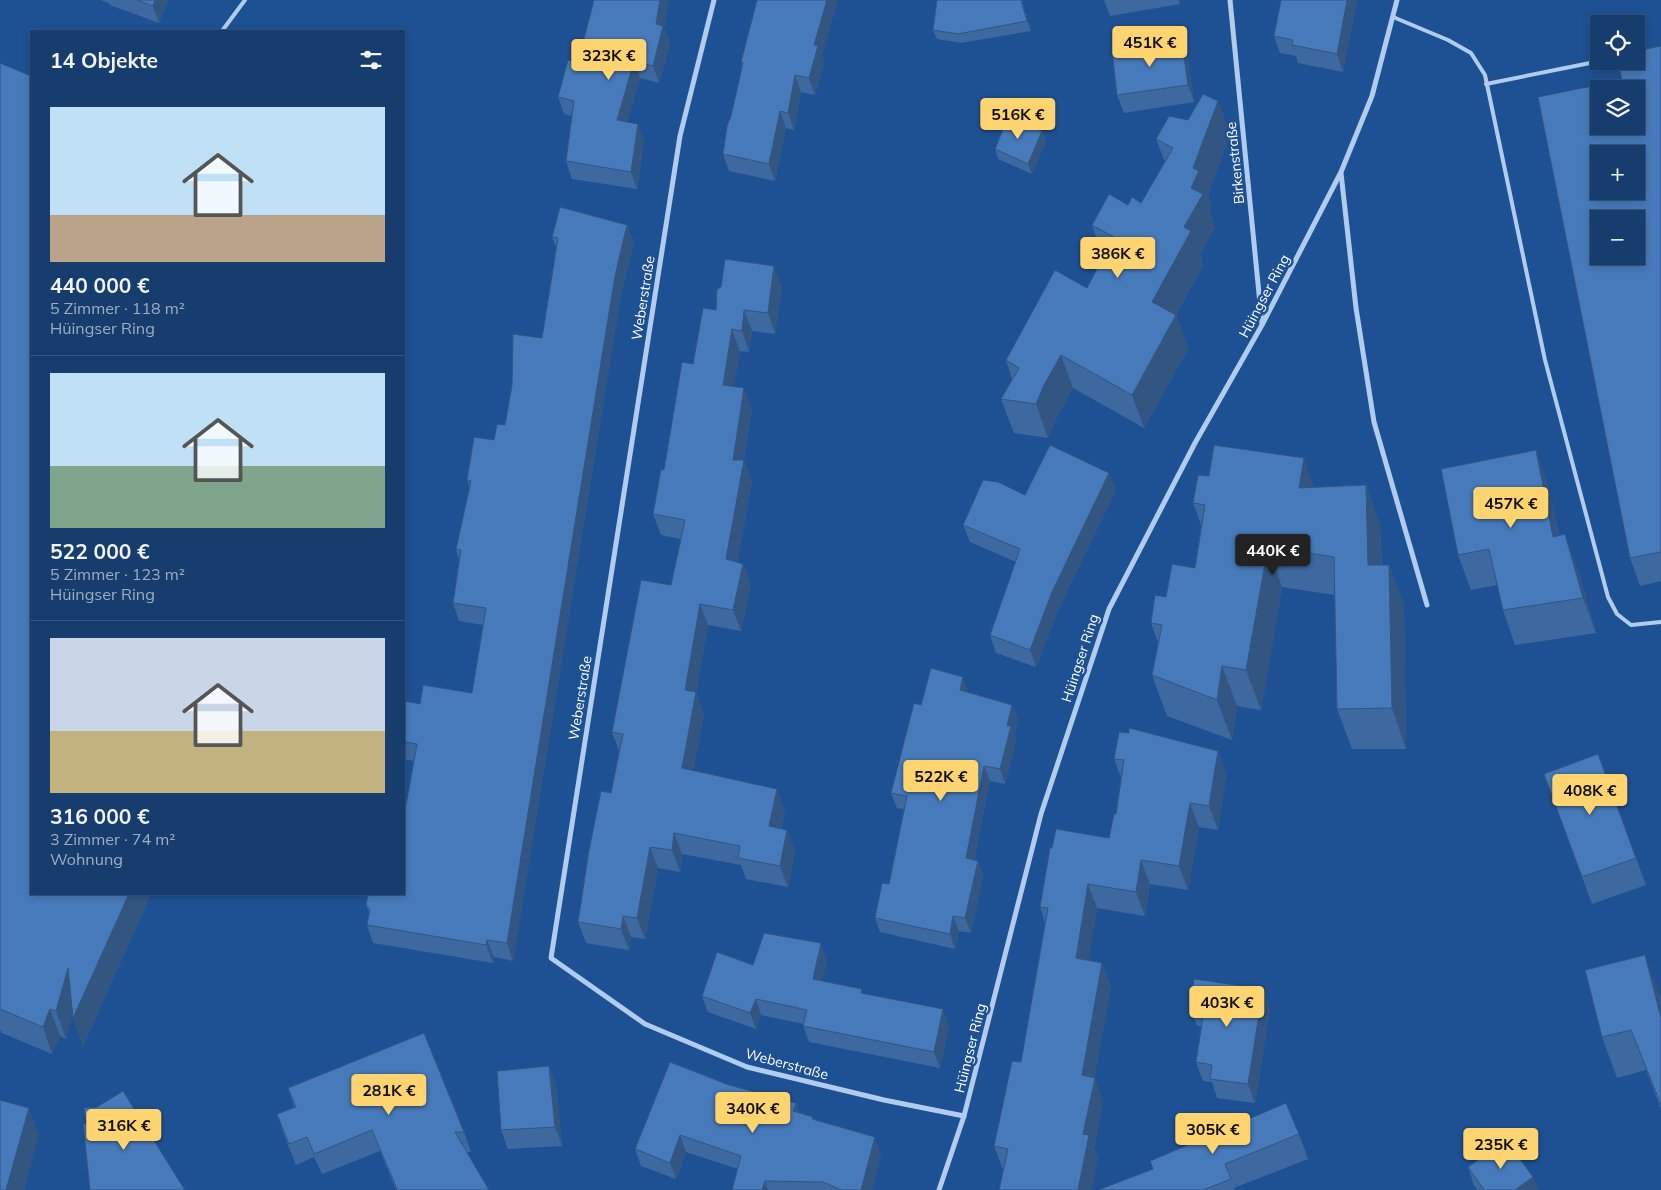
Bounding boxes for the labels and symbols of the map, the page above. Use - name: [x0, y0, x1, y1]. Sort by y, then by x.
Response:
- pin: 451K €: [1109, 26, 1191, 68]
- pin: 323K €: [568, 38, 650, 81]
- pin: 516K €: [977, 98, 1059, 140]
- street label: Birkenstraße: [1222, 121, 1248, 205]
- pin: 386K €: [1077, 236, 1159, 279]
- street label: Hüingser Ring: [1235, 251, 1293, 341]
- street label: Weberstraße: [627, 255, 659, 341]
- pin: 457K €: [1470, 486, 1552, 529]
- pin: 440K €: [1232, 534, 1314, 576]
- street label: Hüingser Ring: [1057, 612, 1103, 704]
- street label: Weberstraße: [564, 655, 596, 741]
- pin: 522K €: [900, 760, 982, 802]
- pin: 408K €: [1549, 774, 1631, 816]
- pin: 403K €: [1186, 986, 1268, 1028]
- street label: Hüingser Ring: [950, 1001, 990, 1095]
- street label: Weberstraße: [744, 1044, 830, 1084]
- pin: 281K €: [348, 1074, 430, 1116]
- pin: 340K €: [712, 1092, 794, 1134]
- pin: 316K €: [83, 1108, 165, 1151]
- pin: 305K €: [1172, 1112, 1254, 1155]
- pin: 235K €: [1460, 1128, 1542, 1170]

